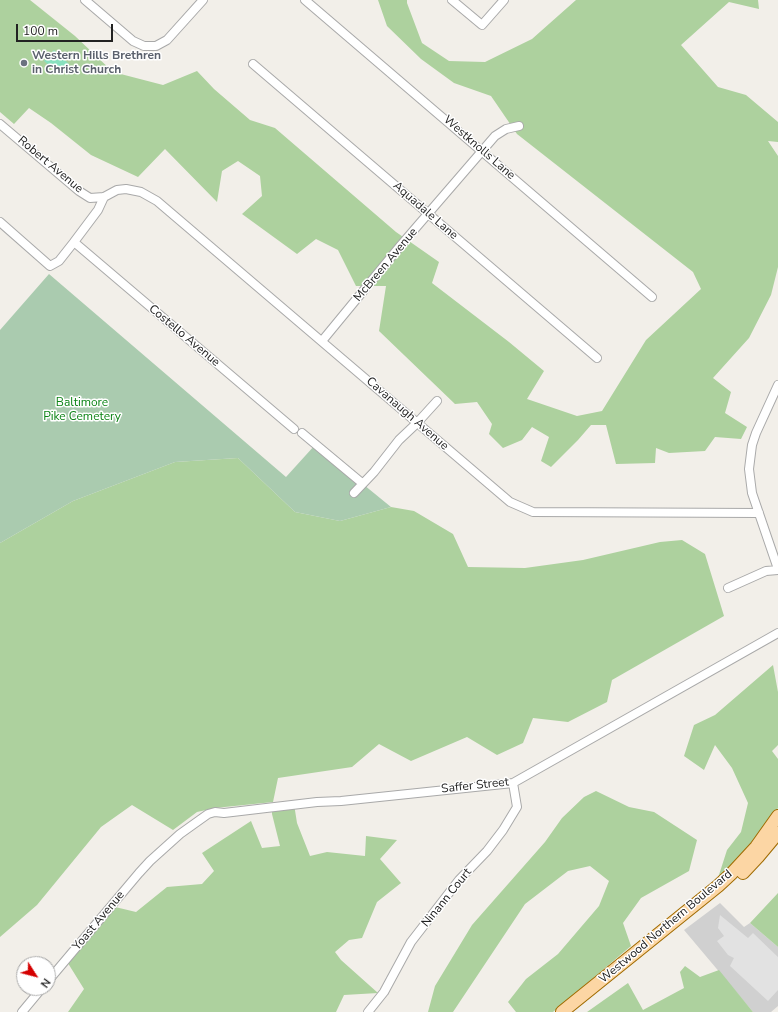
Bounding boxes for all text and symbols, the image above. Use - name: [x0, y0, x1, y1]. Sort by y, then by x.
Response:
- scale bar: [18, 16, 115, 42]
- text: 100 m: [23, 23, 58, 39]
- place label: Western Hills Brethren in Christ Church: [32, 49, 161, 77]
- marker: Western Hills Brethren in Christ Church: [19, 58, 29, 68]
- street label: Westknolls Lane: [440, 113, 518, 183]
- street label: Robert Avenue: [14, 134, 86, 196]
- street label: Aquadale Lane: [390, 179, 460, 243]
- street label: McBreen Avenue: [351, 225, 421, 305]
- street label: Costello Avenue: [146, 302, 222, 370]
- street label: Cavanaugh Avenue: [363, 374, 451, 454]
- park label: Baltimore Pike Cemetery: [43, 396, 121, 424]
- street label: Saffer Street: [440, 775, 510, 797]
- street label: Ninann Court: [419, 866, 475, 930]
- street label: Westwood Northern Boulevard: [597, 867, 735, 987]
- street label: Yoast Avenue: [70, 888, 128, 954]
- north arrow: [16, 956, 56, 996]
- text: N: [37, 975, 54, 990]

